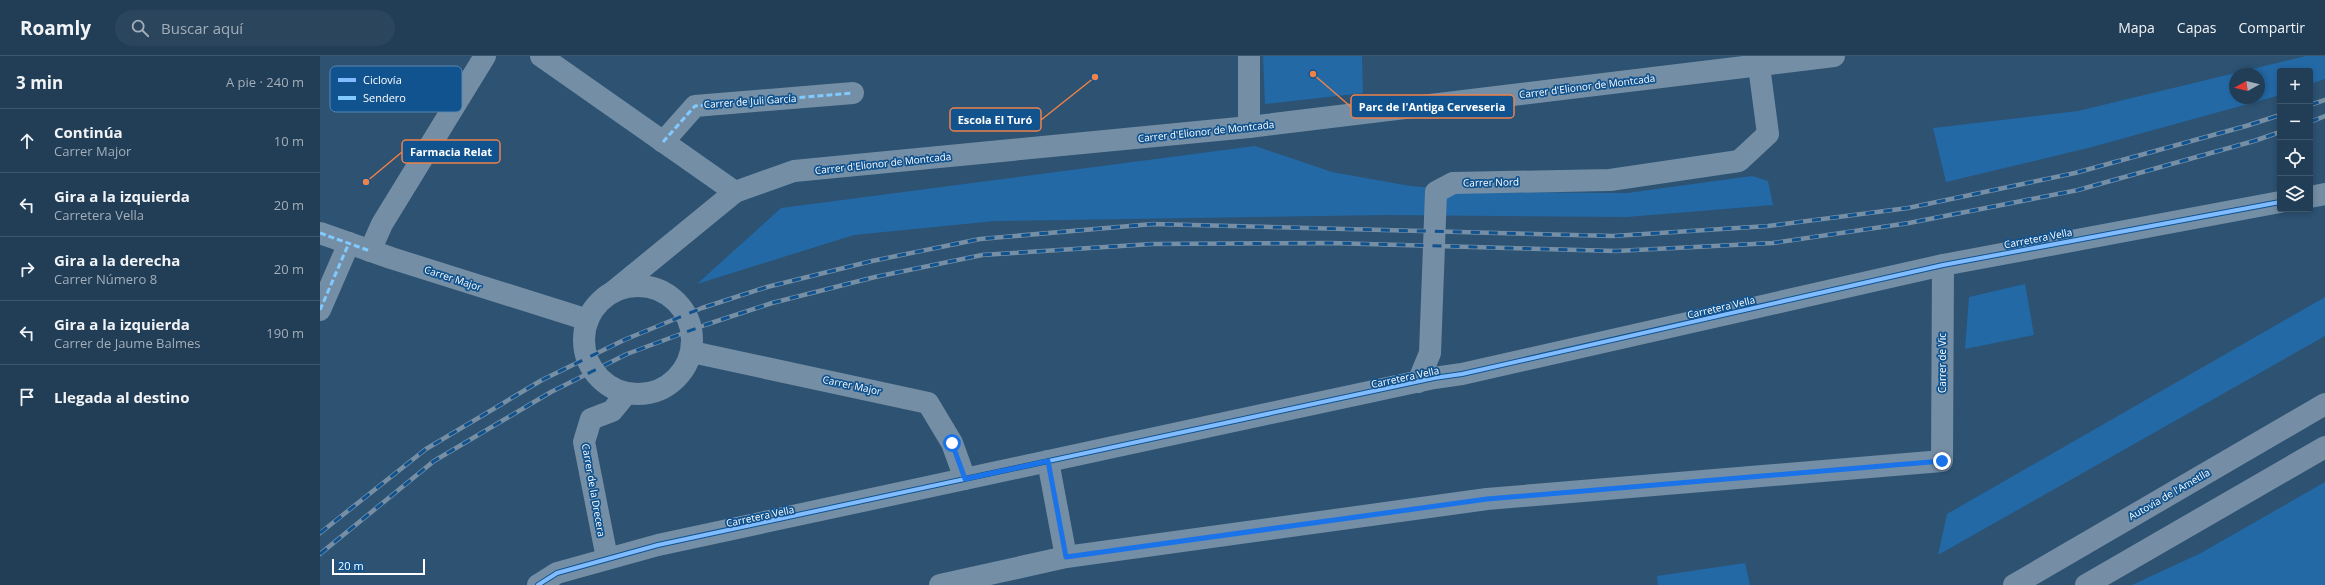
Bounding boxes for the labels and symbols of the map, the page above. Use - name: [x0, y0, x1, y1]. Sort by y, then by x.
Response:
- legend: [330, 66, 462, 112]
- north arrow: [2229, 68, 2265, 104]
- street label: Carrer d'Elionor de Montcada: [1518, 71, 1656, 101]
- text: Ciclovía: [363, 72, 402, 87]
- text: Sendero: [363, 90, 406, 105]
- street label: Carrer de Juli García: [703, 91, 797, 111]
- callout: Parc de l'Antiga Cerveseria: [1351, 95, 1514, 118]
- text: Parc de l'Antiga Cerveseria: [1359, 99, 1505, 114]
- callout: Escola El Turó: [950, 108, 1041, 131]
- text: Escola El Turó: [958, 112, 1033, 127]
- street label: Carrer d'Elionor de Montcada: [1137, 117, 1275, 145]
- callout: Farmacia Relat: [402, 140, 500, 163]
- text: Farmacia Relat: [410, 144, 492, 159]
- street label: Carrer d'Elionor de Montcada: [814, 149, 952, 177]
- street label: Carrer Nord: [1463, 175, 1519, 189]
- street label: Carretera Vella: [2003, 225, 2073, 251]
- street label: Carrer Major: [423, 262, 483, 294]
- street label: Carretera Vella: [1686, 292, 1756, 322]
- street label: Carrer de Vic: [1935, 333, 1949, 393]
- street label: Carretera Vella: [1370, 363, 1440, 391]
- street label: Carrer Major: [821, 372, 883, 398]
- route start: [943, 434, 961, 452]
- street label: Carrer de la Drecera: [579, 442, 609, 538]
- route end: [1933, 452, 1951, 470]
- street label: Autovia de l'Ametlla: [2126, 465, 2212, 523]
- street label: Carretera Vella: [725, 502, 795, 530]
- scale bar: [332, 557, 425, 576]

